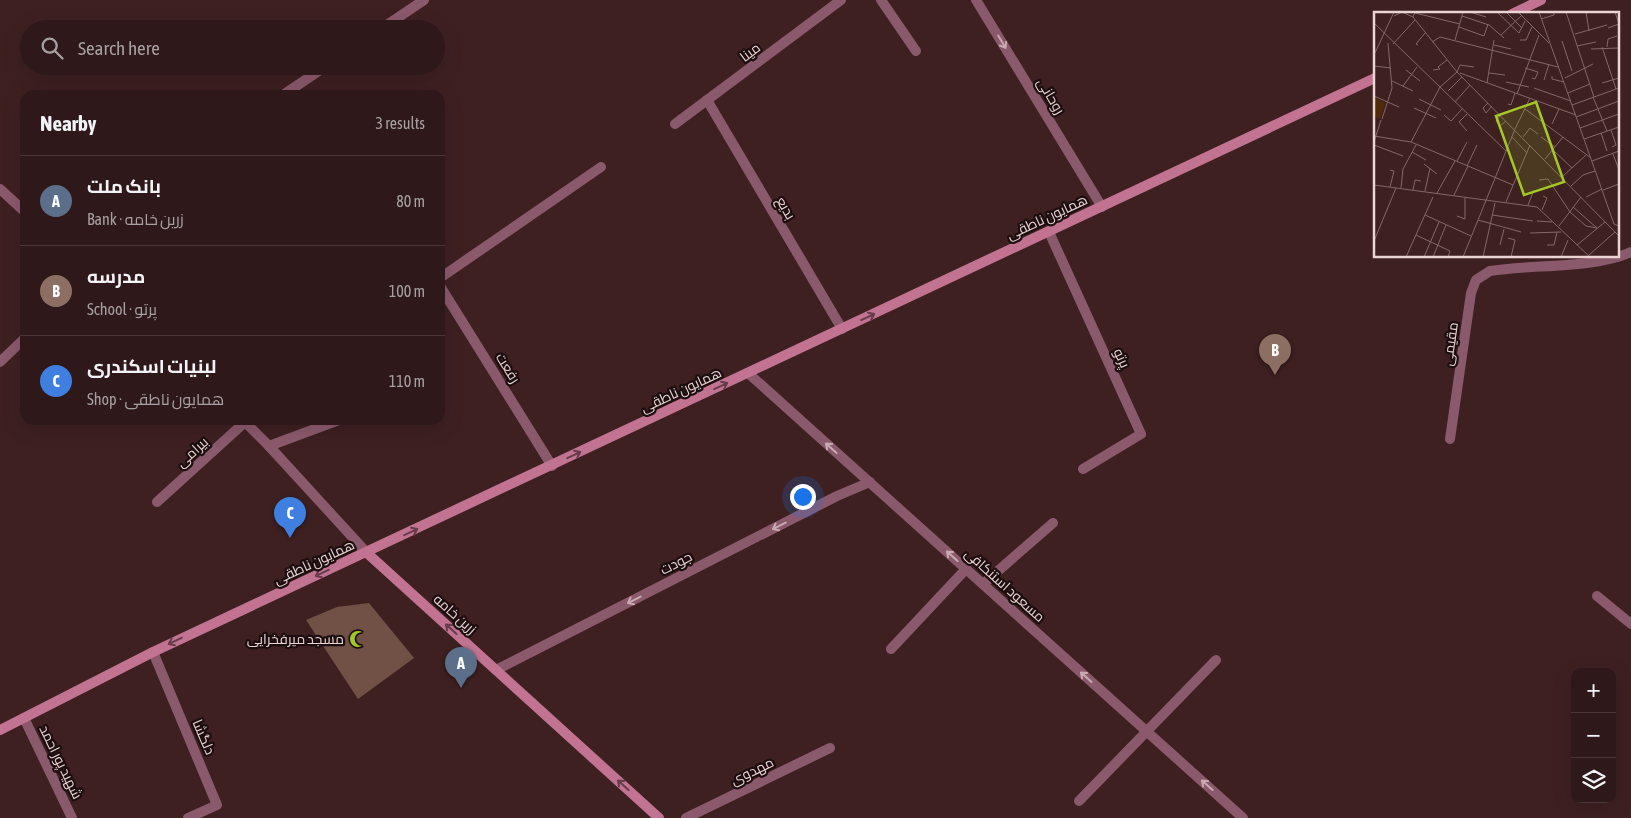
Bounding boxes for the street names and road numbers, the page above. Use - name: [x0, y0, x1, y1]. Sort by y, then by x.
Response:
- street label: مینا: [737, 39, 763, 65]
- street label: روحانی: [1034, 75, 1068, 117]
- street label: همایون ناطقی: [1004, 191, 1090, 243]
- street label: بدیع: [772, 194, 799, 223]
- street label: مقیمی: [1439, 321, 1461, 367]
- street label: پرتو: [1109, 346, 1134, 371]
- street label: رفعت: [493, 350, 523, 386]
- street label: همایون ناطقی: [638, 364, 724, 416]
- street label: بیرامی: [173, 434, 211, 470]
- street label: همایون ناطقی: [271, 536, 357, 588]
- street label: مسعود استنکافی: [962, 545, 1048, 625]
- street label: جودت: [657, 548, 695, 578]
- street label: زرین خامه: [430, 591, 480, 637]
- street label: دلگشا: [189, 717, 219, 757]
- street label: شهید پور احمد: [34, 722, 86, 802]
- street label: مهدوی: [728, 754, 776, 788]

